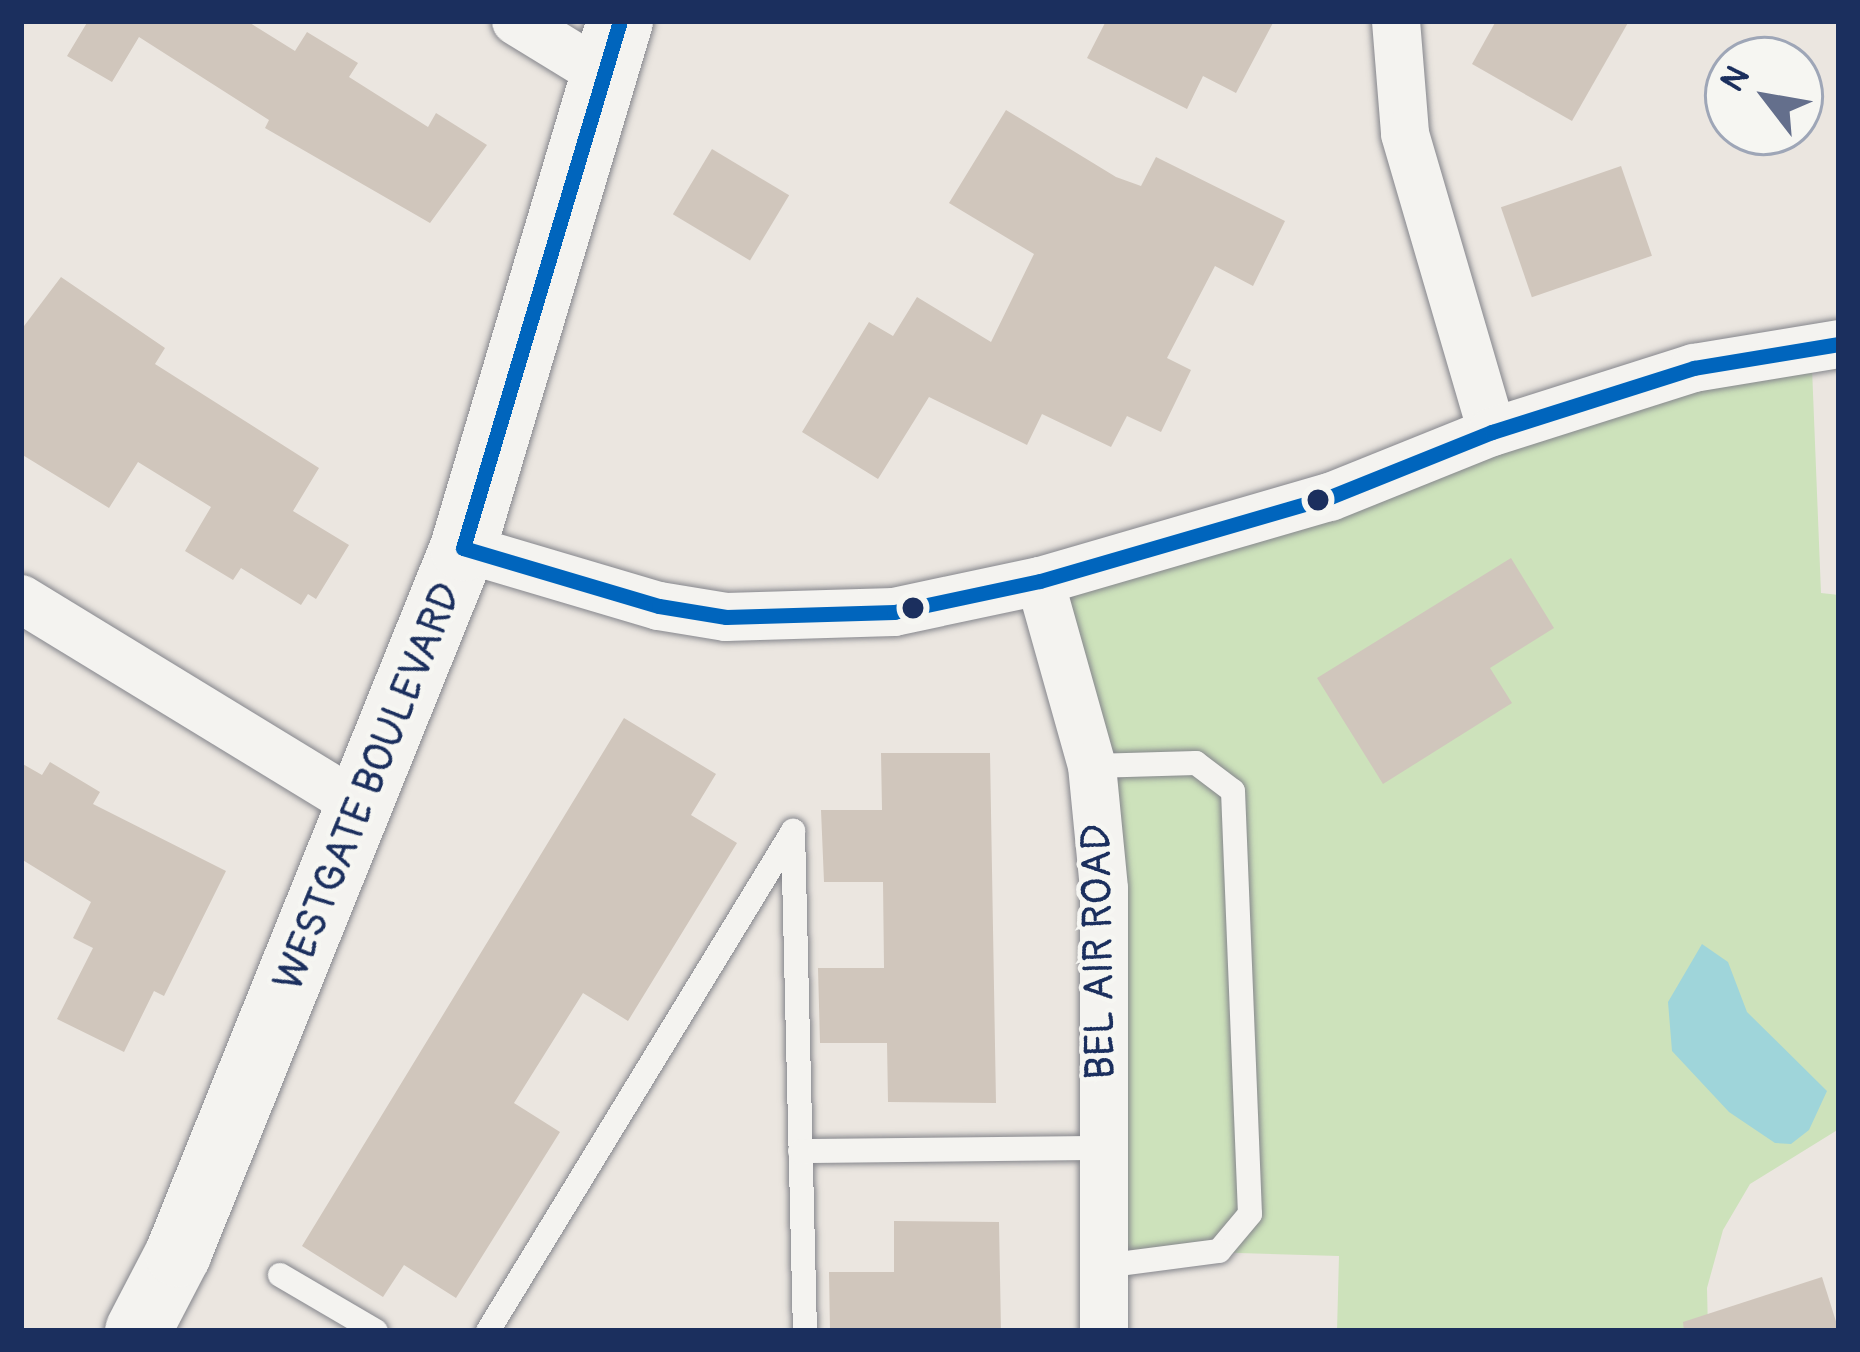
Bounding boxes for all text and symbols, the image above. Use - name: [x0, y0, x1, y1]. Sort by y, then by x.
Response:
- north arrow: [1704, 36, 1824, 156]
- text: N: [1712, 59, 1759, 99]
- unlabelled marker: [1307, 489, 1329, 511]
- street label: WESTGATE BOULEVARD: [263, 576, 473, 998]
- unlabelled marker: [902, 597, 924, 619]
- street label: BEL AIR ROAD: [1072, 824, 1126, 1080]

